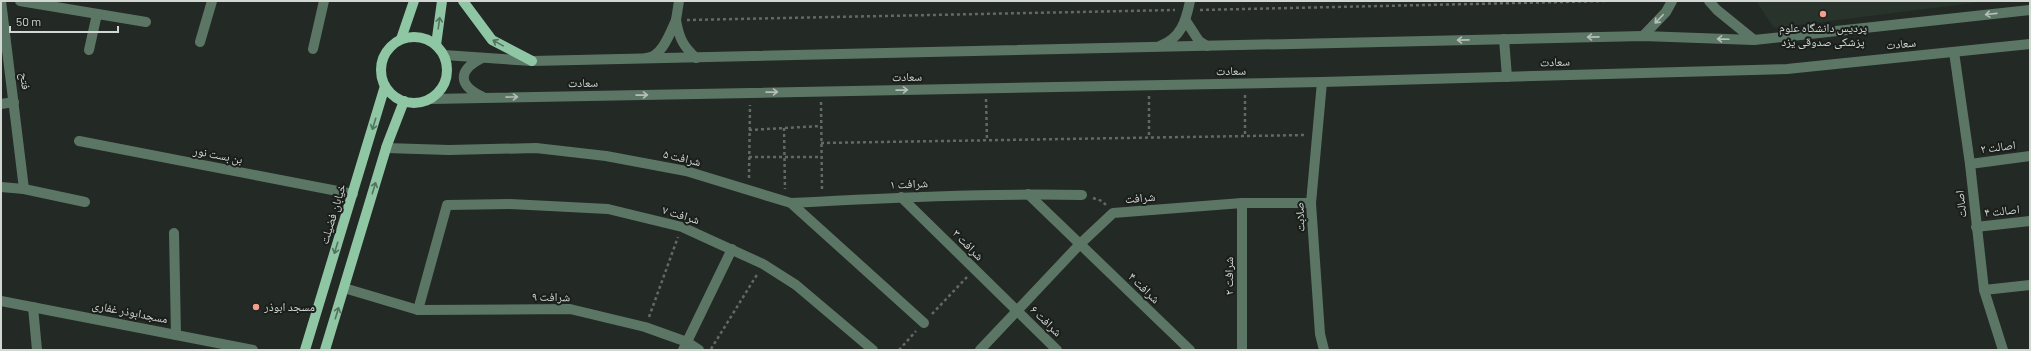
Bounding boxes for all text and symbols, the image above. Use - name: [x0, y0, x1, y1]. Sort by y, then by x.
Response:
- scale bar: [10, 8, 118, 34]
- marker: پردیس دانشگاه علوم پزشکی صدوقی یزد: [1818, 9, 1828, 19]
- one-way arrow: [1985, 11, 1998, 18]
- text: 50 m: [16, 14, 41, 28]
- one-way arrow: [1654, 14, 1663, 25]
- one-way arrow: [435, 17, 443, 30]
- place label: پردیس دانشگاه علوم پزشکی صدوقی یزد: [1779, 20, 1867, 49]
- one-way arrow: [1587, 33, 1600, 41]
- street label: سعادت: [1885, 34, 1917, 52]
- one-way arrow: [1717, 35, 1730, 43]
- one-way arrow: [1457, 36, 1470, 44]
- one-way arrow: [492, 39, 504, 46]
- street label: سعادت: [1540, 53, 1570, 69]
- street label: سعادت: [1216, 63, 1246, 77]
- street label: سعادت: [892, 69, 922, 83]
- street label: فتح: [17, 71, 34, 90]
- street label: سعادت: [568, 75, 598, 89]
- one-way arrow: [895, 86, 908, 94]
- one-way arrow: [765, 88, 778, 96]
- one-way arrow: [635, 91, 648, 99]
- one-way arrow: [505, 93, 518, 101]
- one-way arrow: [370, 117, 377, 130]
- street label: اصالت ۲: [1979, 137, 2016, 155]
- street label: بن بست نور: [191, 142, 244, 167]
- street label: شرافت ۵: [662, 146, 703, 168]
- street label: شرافت ۱: [890, 175, 928, 191]
- street label: خیابان فضیلت: [316, 182, 349, 246]
- one-way arrow: [371, 182, 378, 195]
- street label: شرافت: [1124, 189, 1156, 205]
- street label: اصالت: [1952, 189, 1968, 219]
- street label: اصالت ۴: [1984, 201, 2020, 219]
- street label: شرافت ۷: [661, 202, 702, 226]
- street label: صلابت: [1291, 202, 1308, 232]
- street label: شرافت ۳: [950, 226, 987, 263]
- one-way arrow: [332, 241, 339, 254]
- street label: شرافت ۲: [1221, 257, 1235, 295]
- street label: شرافت ۴: [1126, 269, 1163, 306]
- street label: شرافت ۹: [532, 289, 570, 303]
- street label: مسجدابوذر غفاری: [91, 297, 169, 327]
- place label: مسجد ابوذر: [263, 299, 315, 314]
- marker: مسجد ابوذر: [251, 302, 261, 312]
- street label: شرافت ۶: [1028, 302, 1065, 339]
- one-way arrow: [334, 306, 341, 319]

